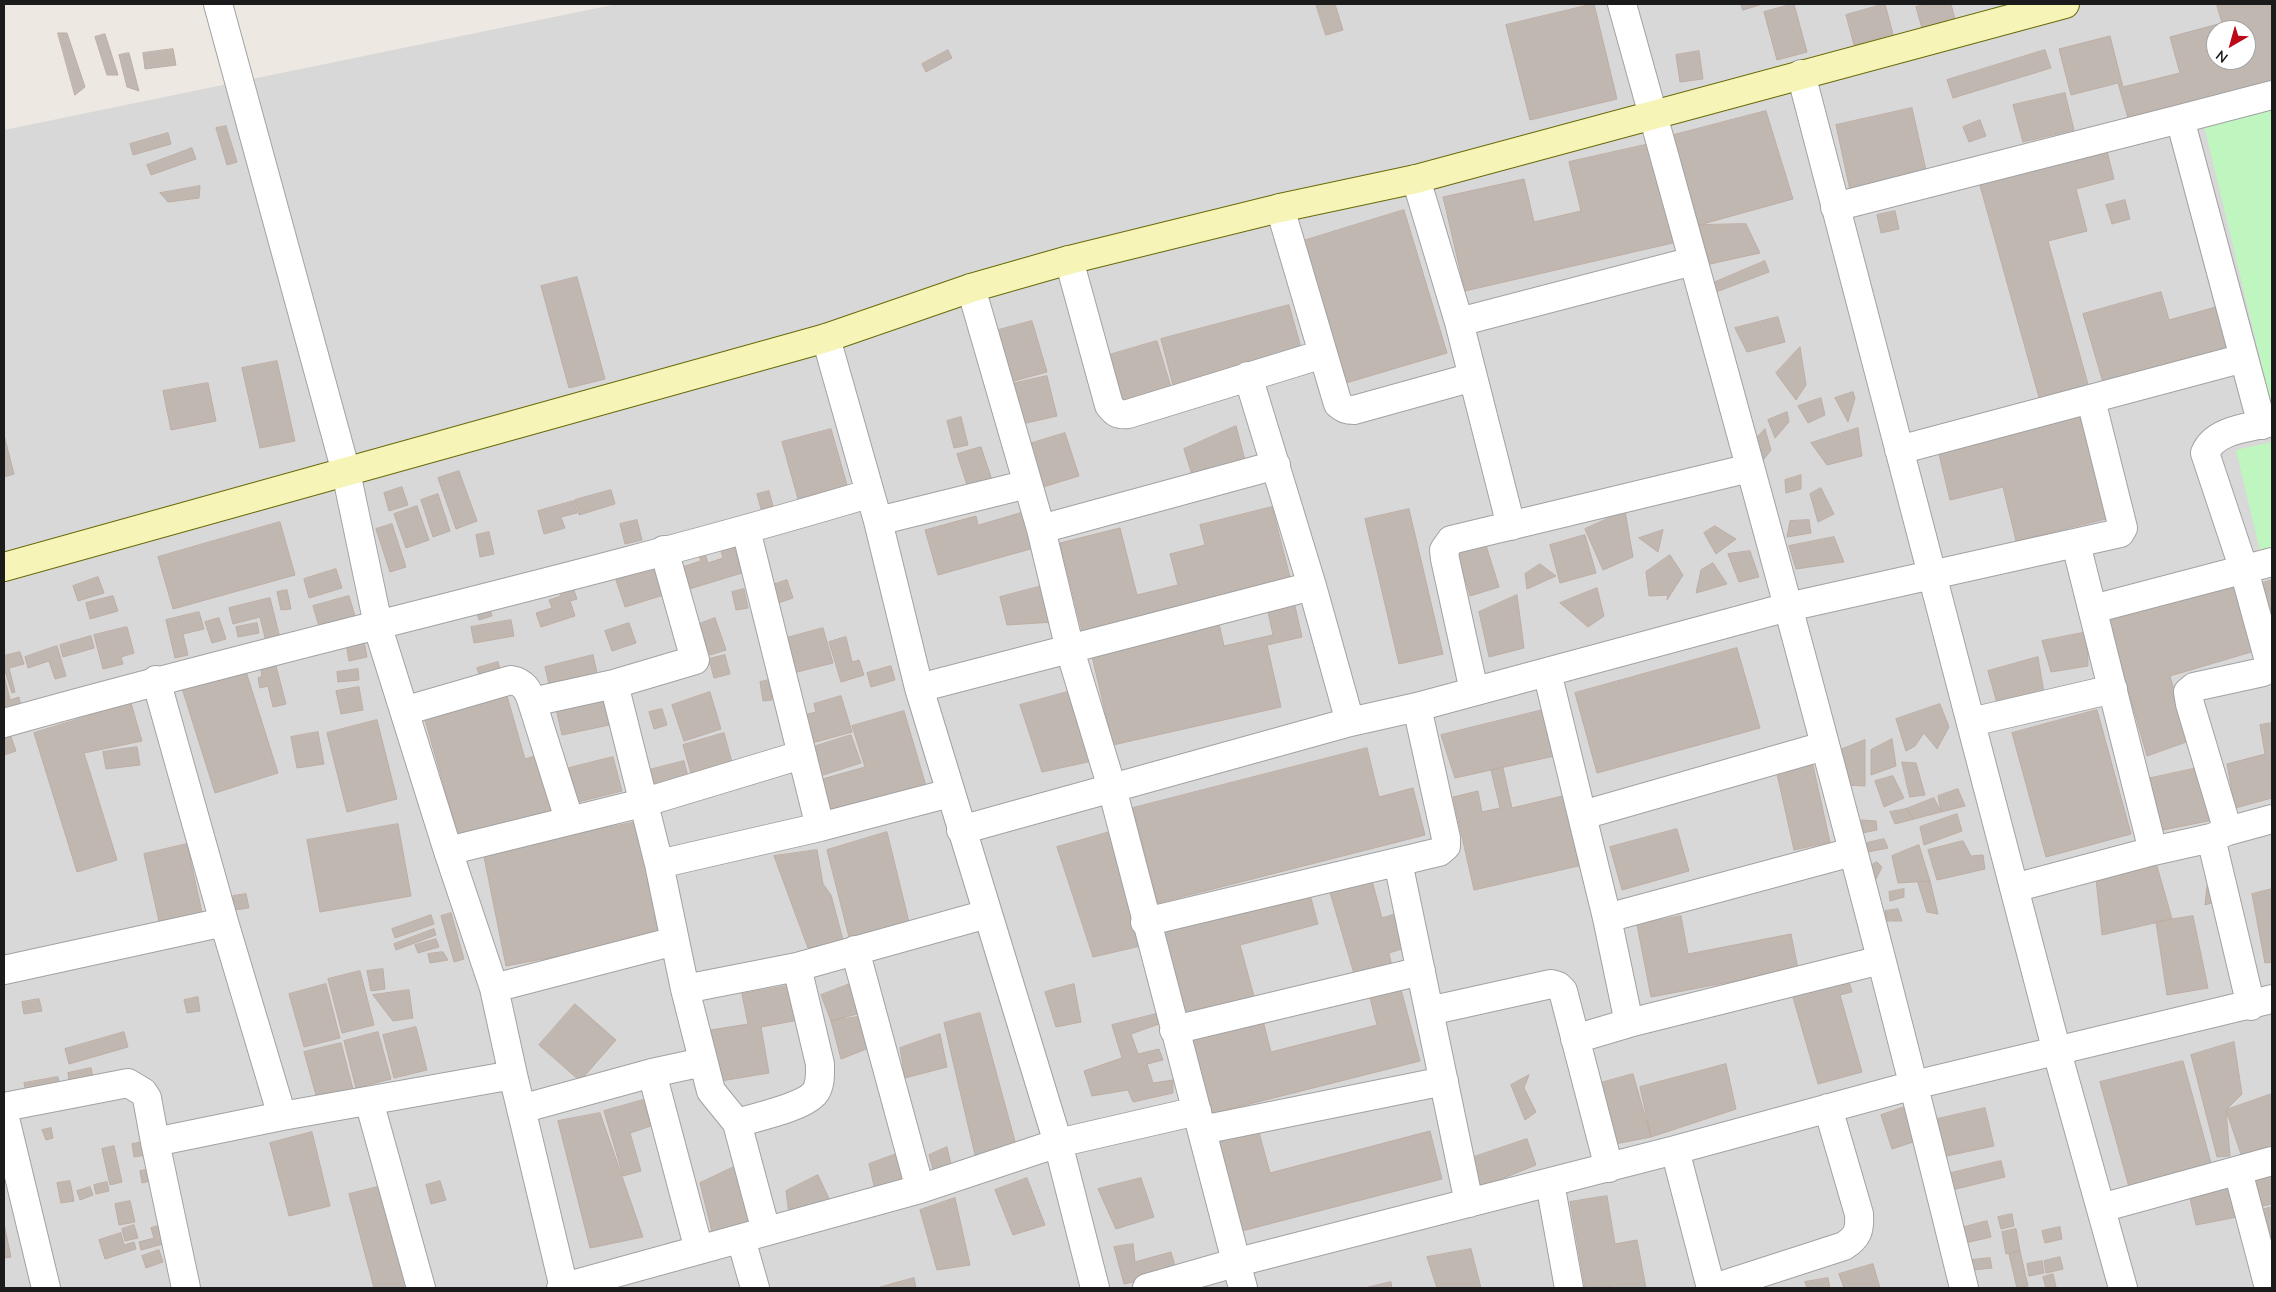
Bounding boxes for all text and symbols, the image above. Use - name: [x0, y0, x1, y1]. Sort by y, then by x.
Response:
- north arrow: [2206, 20, 2256, 70]
- text: N: [2212, 46, 2232, 67]

